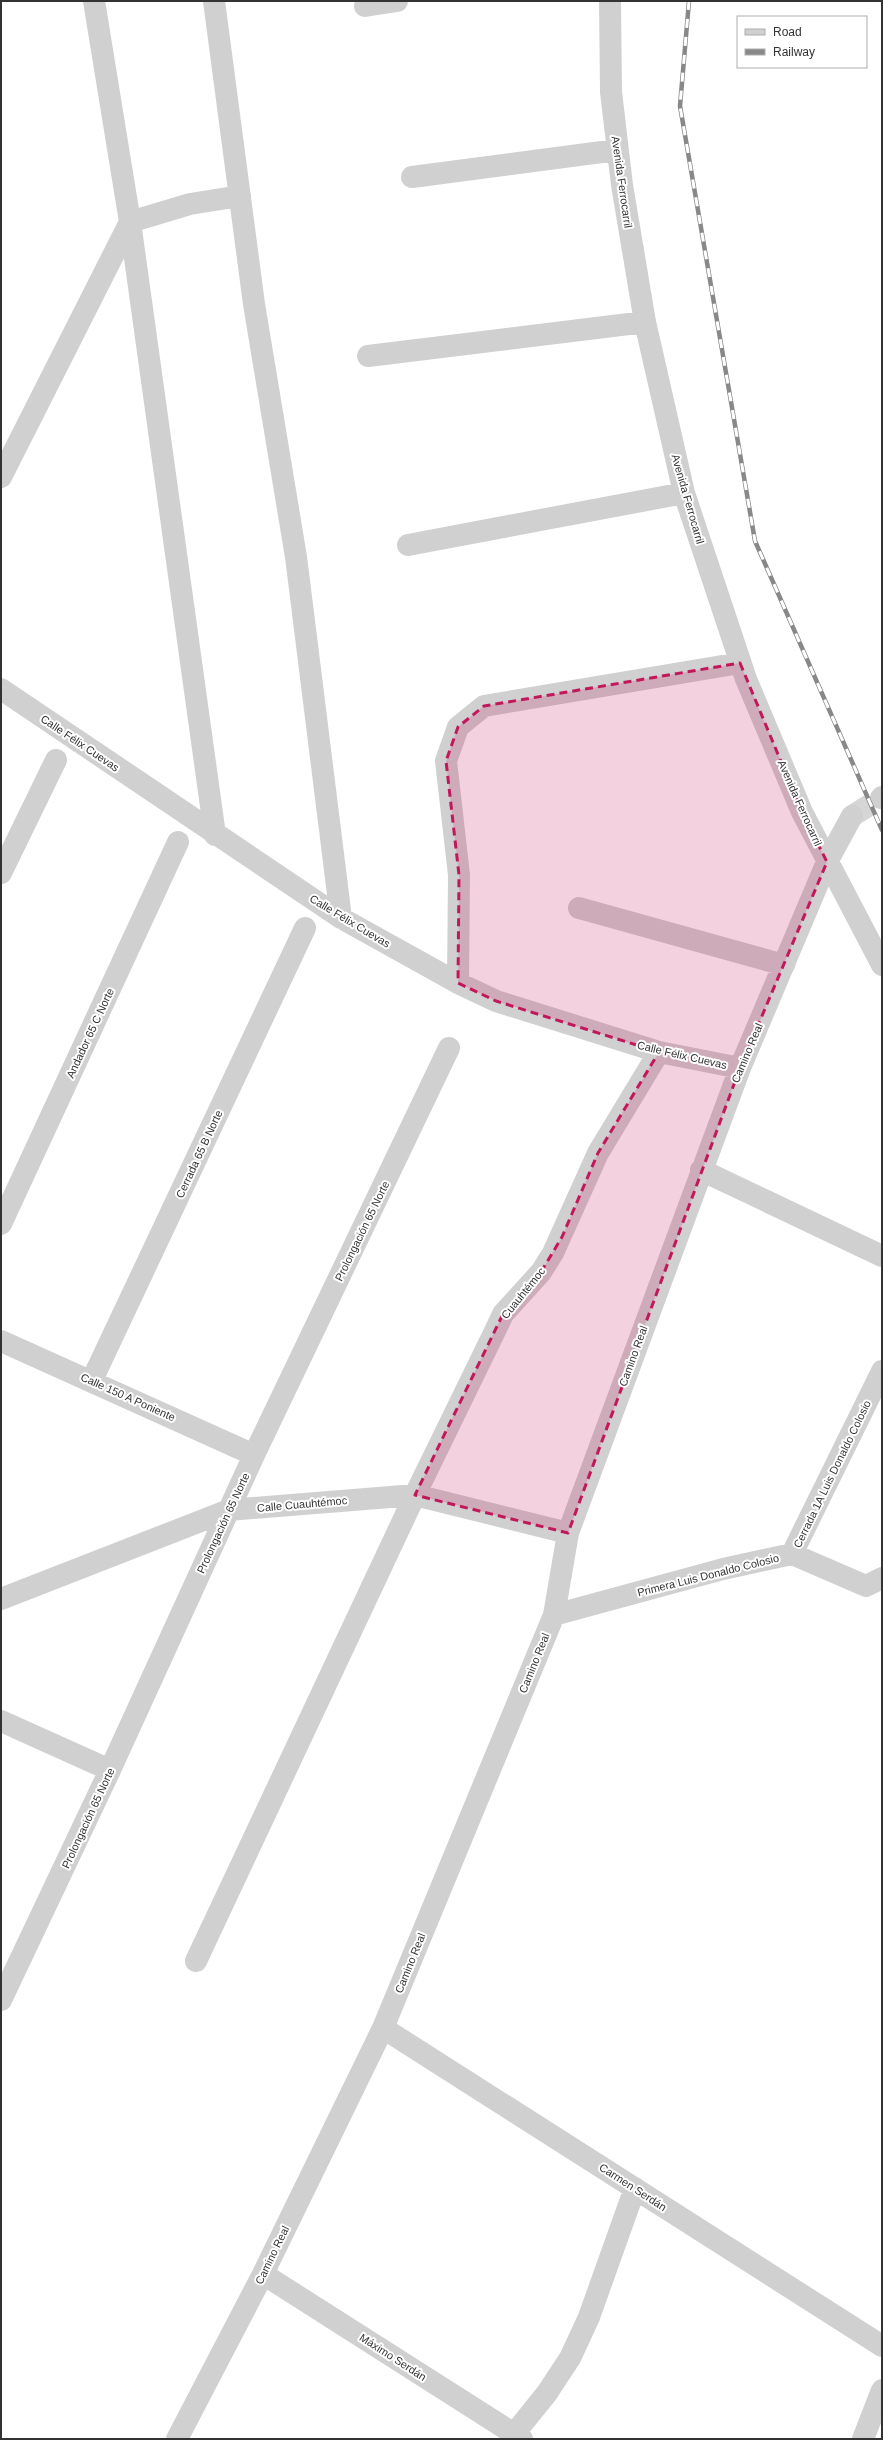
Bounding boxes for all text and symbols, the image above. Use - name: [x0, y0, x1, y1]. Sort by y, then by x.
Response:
- legend: [737, 16, 867, 68]
- text: Road: [773, 25, 802, 39]
- text: Railway: [773, 45, 815, 59]
- street label: Avenida Ferrocarril: [610, 135, 634, 229]
- street label: Avenida Ferrocarril: [669, 453, 707, 545]
- street label: Calle Félix Cuevas: [39, 712, 122, 774]
- street label: Avenida Ferrocarril: [776, 758, 824, 848]
- street label: Calle Félix Cuevas: [308, 892, 393, 950]
- street label: Andador 65 C Norte: [64, 986, 116, 1080]
- street label: Camino Real: [729, 1021, 765, 1085]
- street label: Calle Félix Cuevas: [636, 1039, 729, 1071]
- street label: Cerrada 65 B Norte: [173, 1108, 225, 1200]
- street label: Prolongación 65 Norte: [333, 1179, 391, 1283]
- street label: Cuauhtémoc: [499, 1265, 548, 1321]
- street label: Camino Real: [616, 1324, 650, 1388]
- street label: Calle 150 A Poniente: [79, 1371, 177, 1423]
- street label: Cerrada 1A Luis Donaldo Colosio: [791, 1398, 873, 1550]
- street label: Prolongación 65 Norte: [194, 1471, 252, 1575]
- street label: Calle Cuauhtémoc: [256, 1494, 348, 1514]
- street label: Primera Luis Donaldo Colosio: [636, 1552, 780, 1598]
- street label: Camino Real: [517, 1631, 551, 1695]
- street label: Prolongación 65 Norte: [59, 1766, 117, 1870]
- street label: Camino Real: [393, 1931, 427, 1995]
- street label: Carmen Serdán: [597, 2161, 669, 2213]
- street label: Camino Real: [253, 2224, 291, 2286]
- street label: Máximo Serdán: [357, 2331, 429, 2383]

